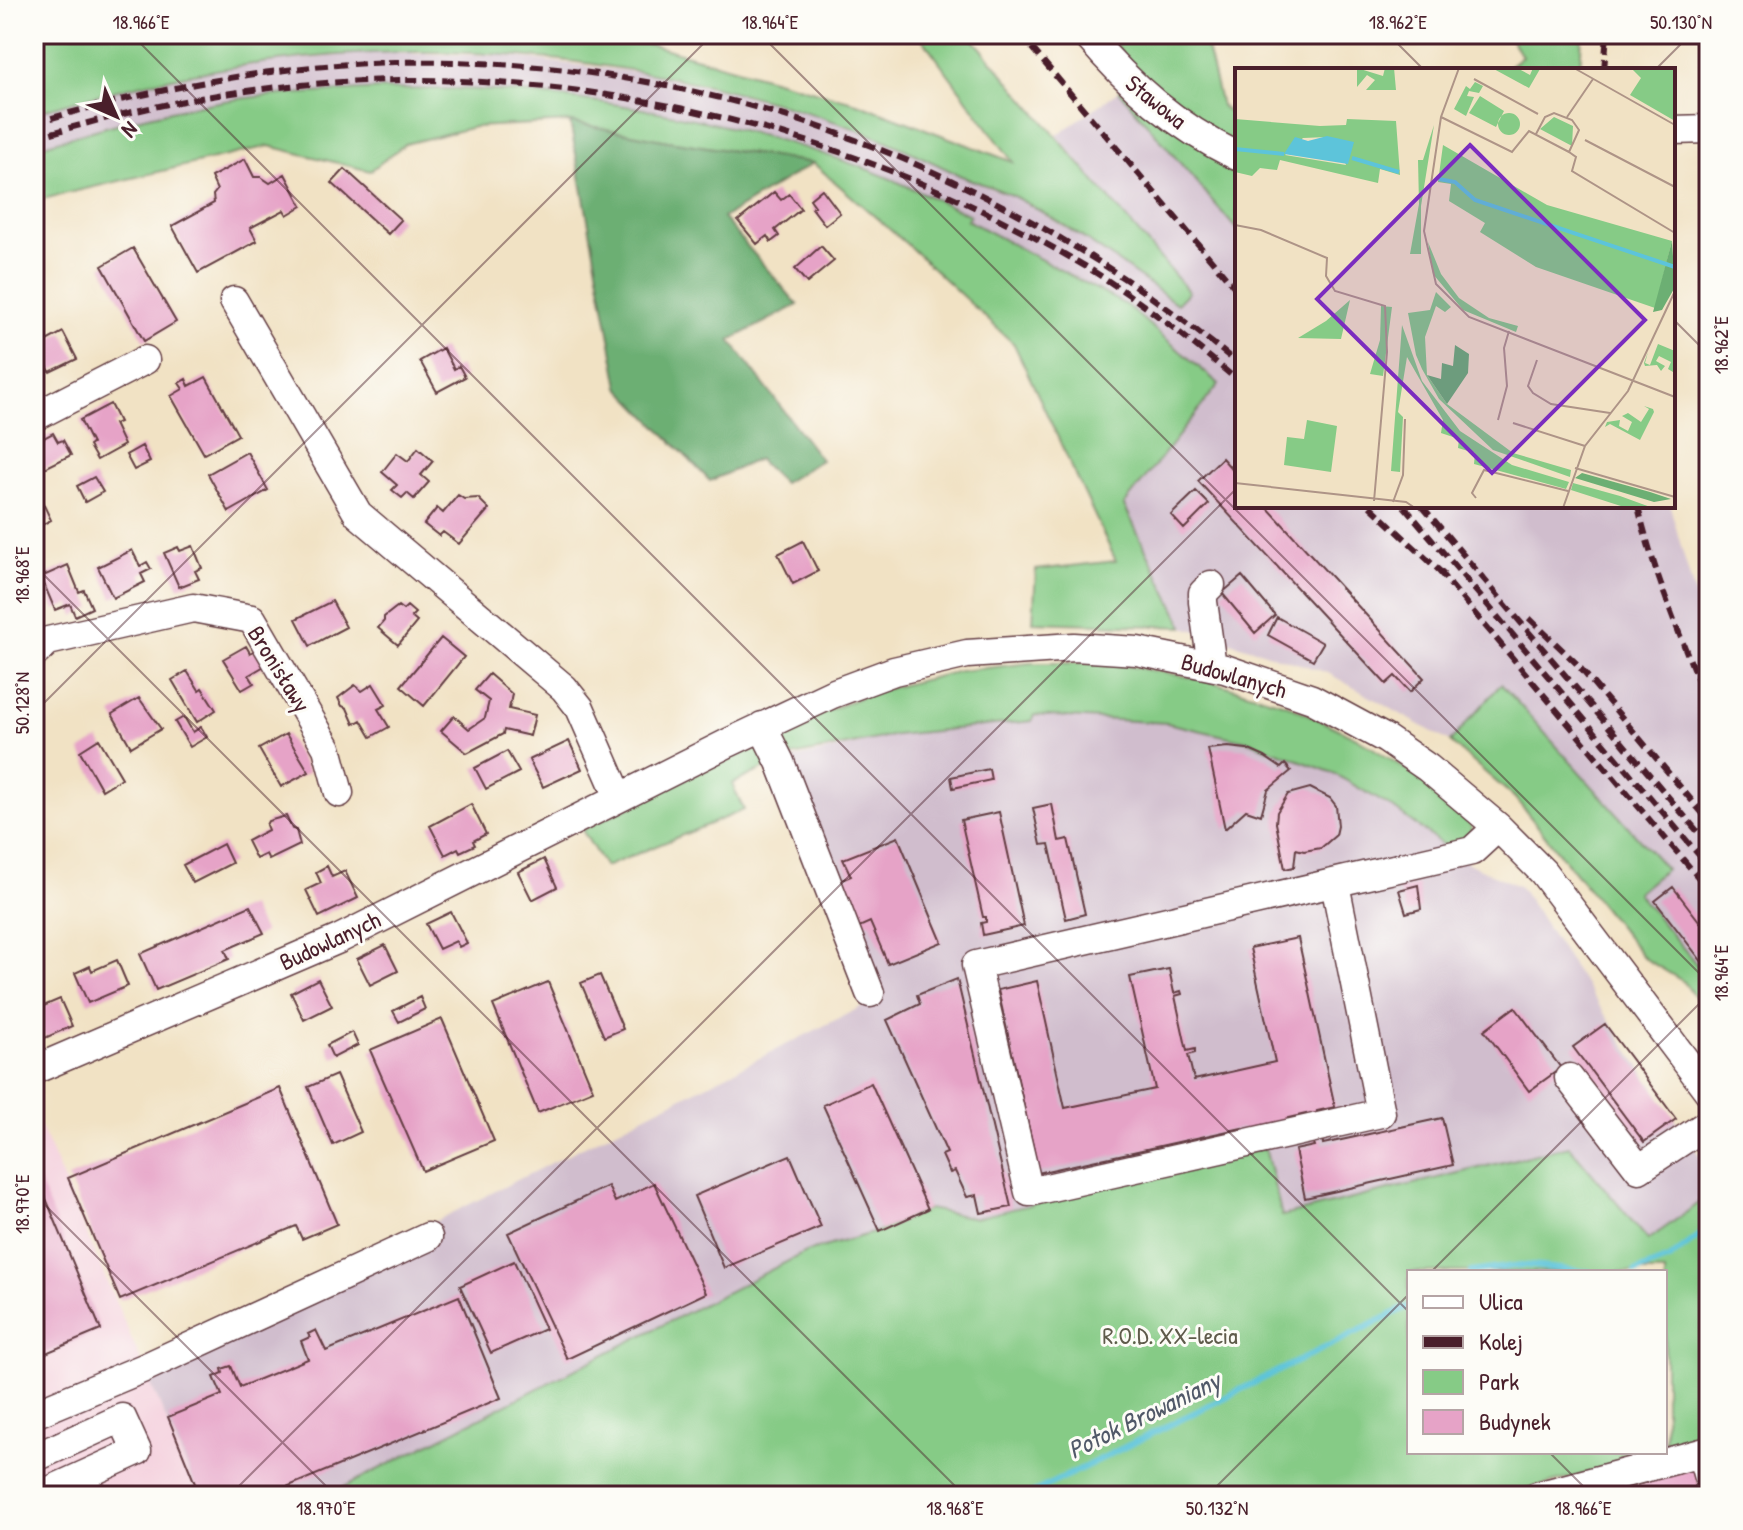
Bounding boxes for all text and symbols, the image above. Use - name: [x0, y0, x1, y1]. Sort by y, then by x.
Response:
- text: 18.966°E: [113, 8, 170, 35]
- text: 18.964°E: [742, 8, 798, 35]
- text: 18.962°E: [1369, 8, 1427, 35]
- text: 50.130°N: [1650, 8, 1712, 35]
- street label: Stawowa: [1119, 67, 1194, 136]
- inset map: [1235, 68, 1675, 508]
- north arrow: [76, 76, 156, 156]
- text: N: [115, 115, 145, 145]
- text: 18.962°E: [1707, 316, 1734, 374]
- text: 18.968°E: [8, 546, 35, 604]
- street label: Bronisławy: [241, 619, 319, 718]
- street label: Budowlanych: [1178, 645, 1291, 705]
- text: 50.128°N: [8, 672, 35, 734]
- street label: Budowlanych: [274, 903, 385, 977]
- text: 18.964°E: [1707, 945, 1734, 1001]
- text: 18.970°E: [8, 1174, 35, 1234]
- legend: [1407, 1270, 1667, 1454]
- text: Ulica: [1479, 1285, 1523, 1317]
- park label: R.O.D. XX-lecia: [1102, 1319, 1238, 1351]
- text: Kolej: [1479, 1325, 1523, 1357]
- water label: Potok Browaniany: [1062, 1361, 1229, 1467]
- text: Park: [1479, 1365, 1519, 1397]
- text: Budynek: [1479, 1405, 1551, 1437]
- text: 18.970°E: [296, 1494, 356, 1521]
- text: 18.968°E: [926, 1494, 984, 1521]
- text: 50.132°N: [1186, 1494, 1248, 1521]
- text: 18.966°E: [1555, 1494, 1612, 1521]

